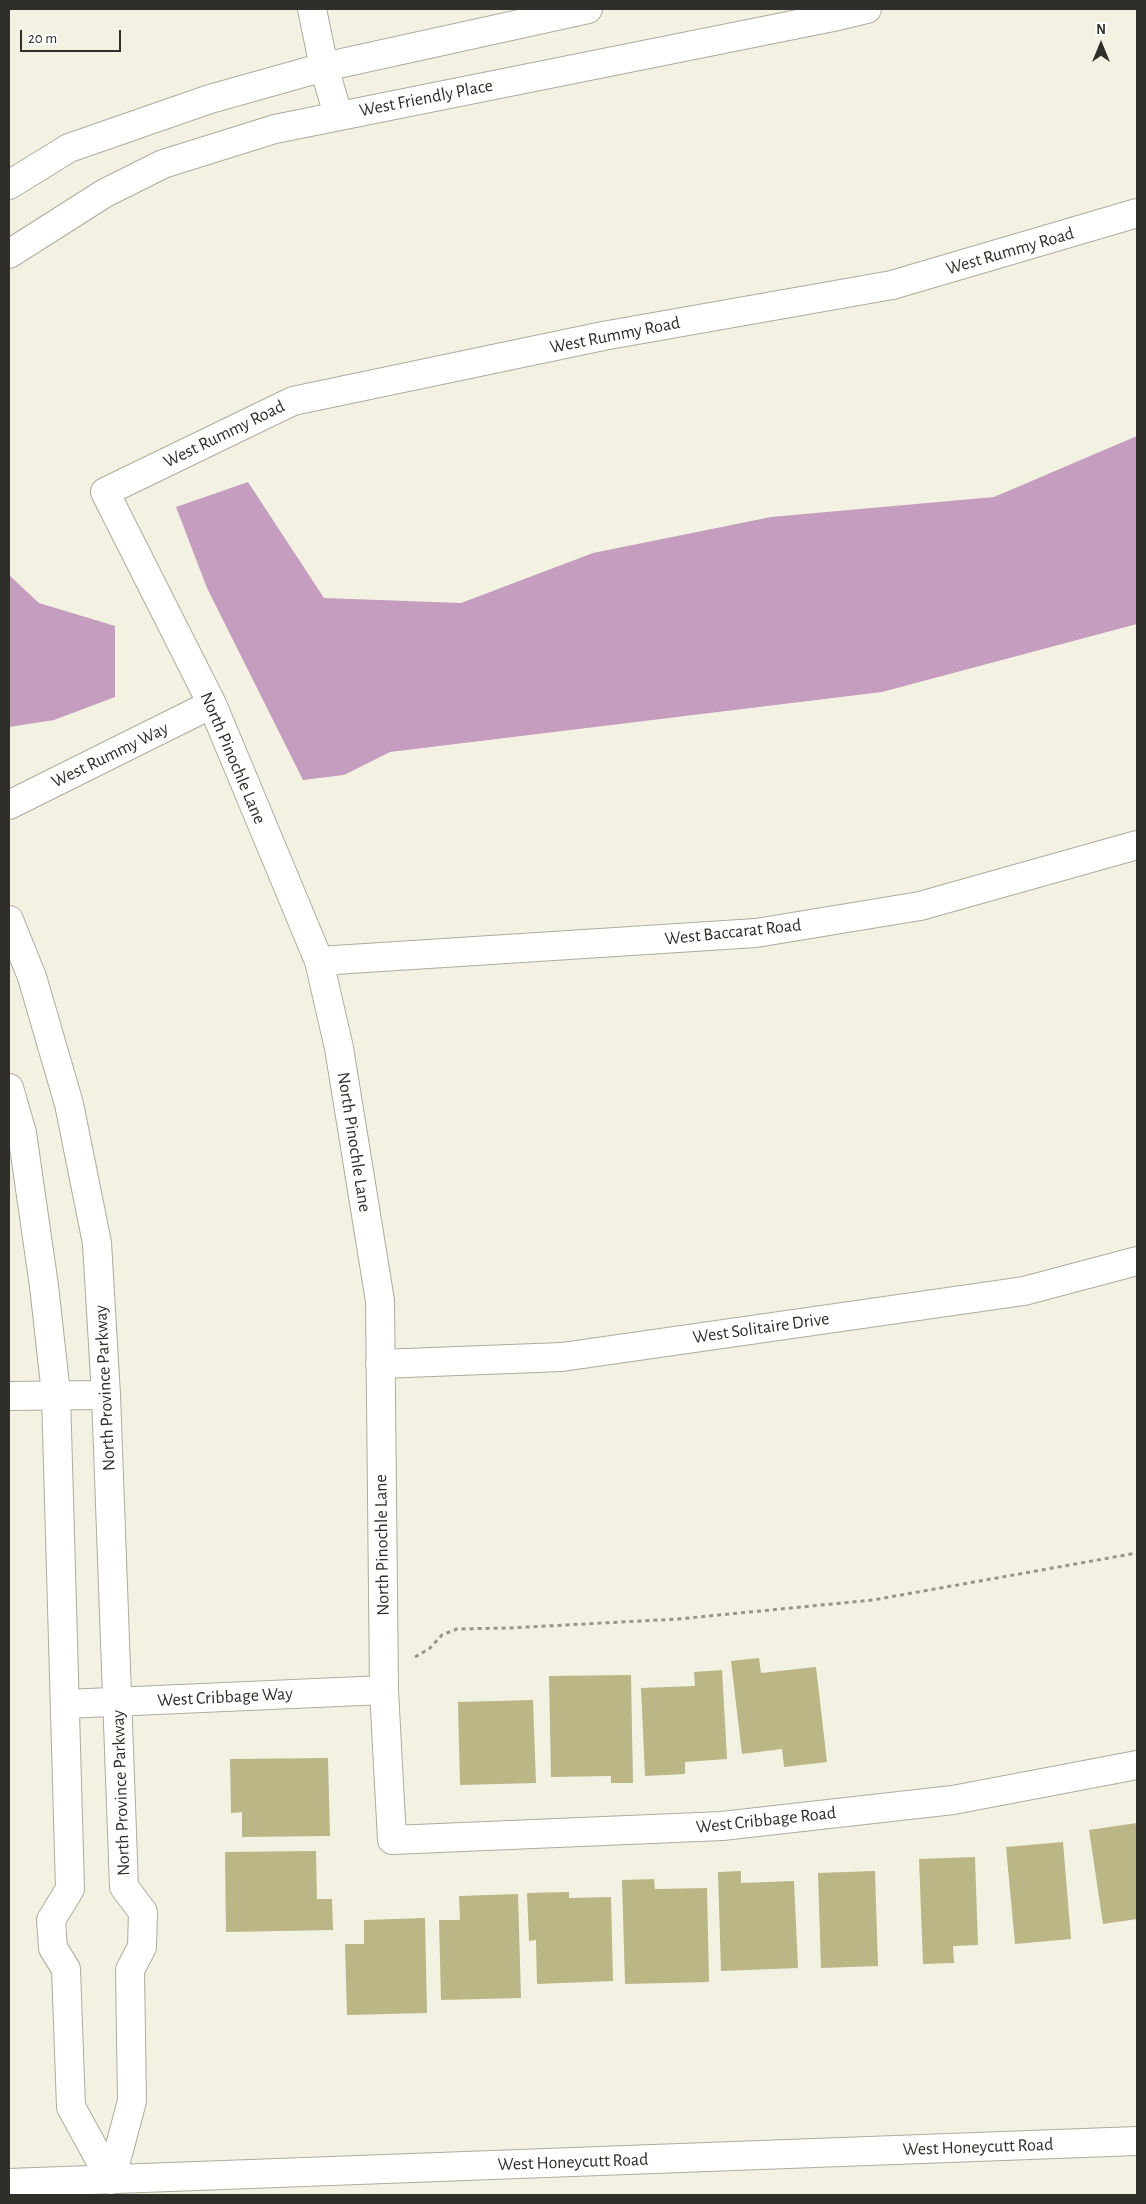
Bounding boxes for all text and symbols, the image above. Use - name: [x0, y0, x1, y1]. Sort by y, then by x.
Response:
- scale bar: [22, 20, 124, 52]
- north arrow: [1076, 20, 1126, 70]
- text: N: [1096, 23, 1106, 37]
- text: 20 m: [28, 31, 57, 46]
- street label: West Friendly Place: [357, 74, 495, 122]
- street label: West Rummy Road: [943, 222, 1077, 280]
- street label: West Rummy Road: [548, 312, 682, 358]
- street label: West Rummy Road: [160, 395, 288, 473]
- street label: North Pinochle Lane: [195, 689, 271, 827]
- street label: West Rummy Way: [48, 717, 172, 793]
- street label: West Baccarat Road: [664, 914, 802, 950]
- street label: North Pinochle Lane: [332, 1070, 376, 1214]
- street label: North Province Parkway: [90, 1304, 120, 1472]
- street label: West Solitaire Drive: [691, 1308, 831, 1348]
- street label: North Pinochle Lane: [370, 1474, 394, 1616]
- street label: West Cribbage Way: [157, 1683, 293, 1711]
- street label: North Province Parkway: [107, 1710, 135, 1876]
- street label: West Cribbage Road: [695, 1802, 837, 1838]
- street label: West Honeycutt Road: [902, 2134, 1054, 2160]
- street label: West Honeycutt Road: [497, 2149, 649, 2175]

